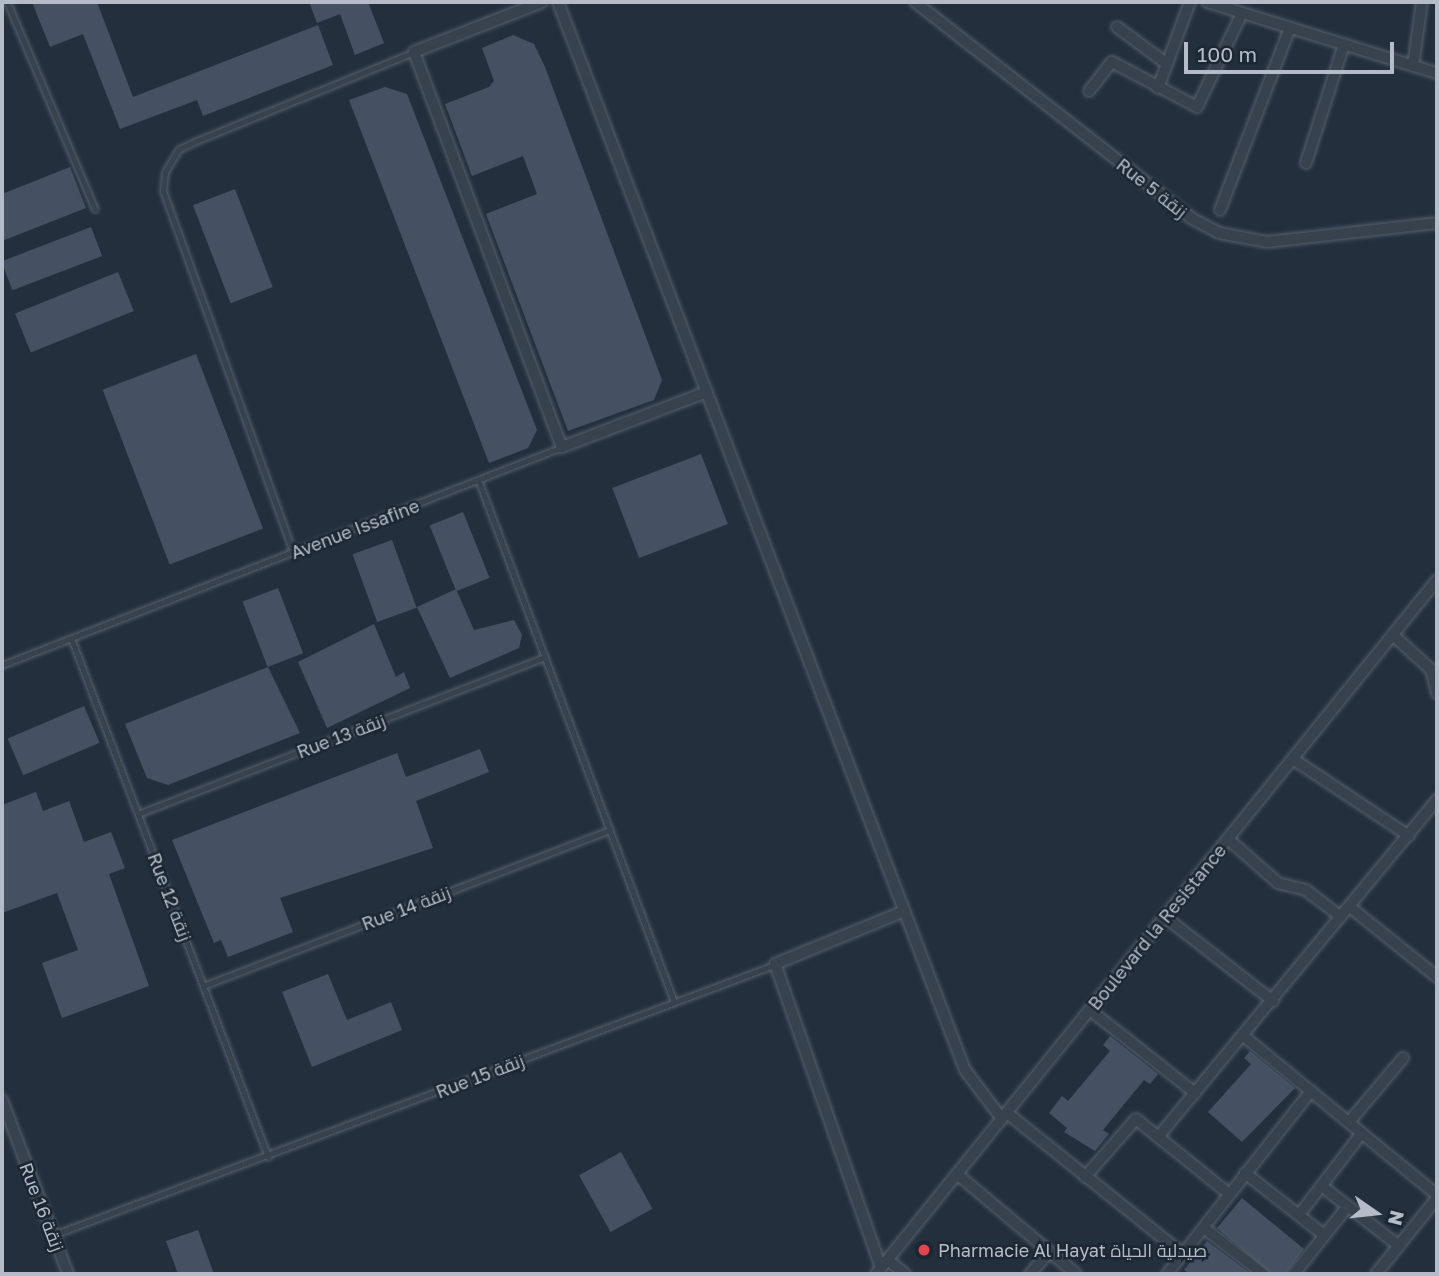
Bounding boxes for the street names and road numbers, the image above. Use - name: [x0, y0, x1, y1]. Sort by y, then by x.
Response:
- street label: Rue 5 زنقة: [1112, 154, 1192, 222]
- street label: Avenue Issafine: [288, 495, 422, 563]
- street label: Rue 13 زنقة: [294, 709, 388, 763]
- street label: Boulevard la Resistance: [1083, 840, 1231, 1014]
- street label: Rue 12 زنقة: [143, 850, 197, 944]
- street label: Rue 14 زنقة: [359, 881, 453, 935]
- street label: Rue 15 زنقة: [433, 1049, 527, 1103]
- street label: Rue 16 زنقة: [15, 1160, 69, 1254]

